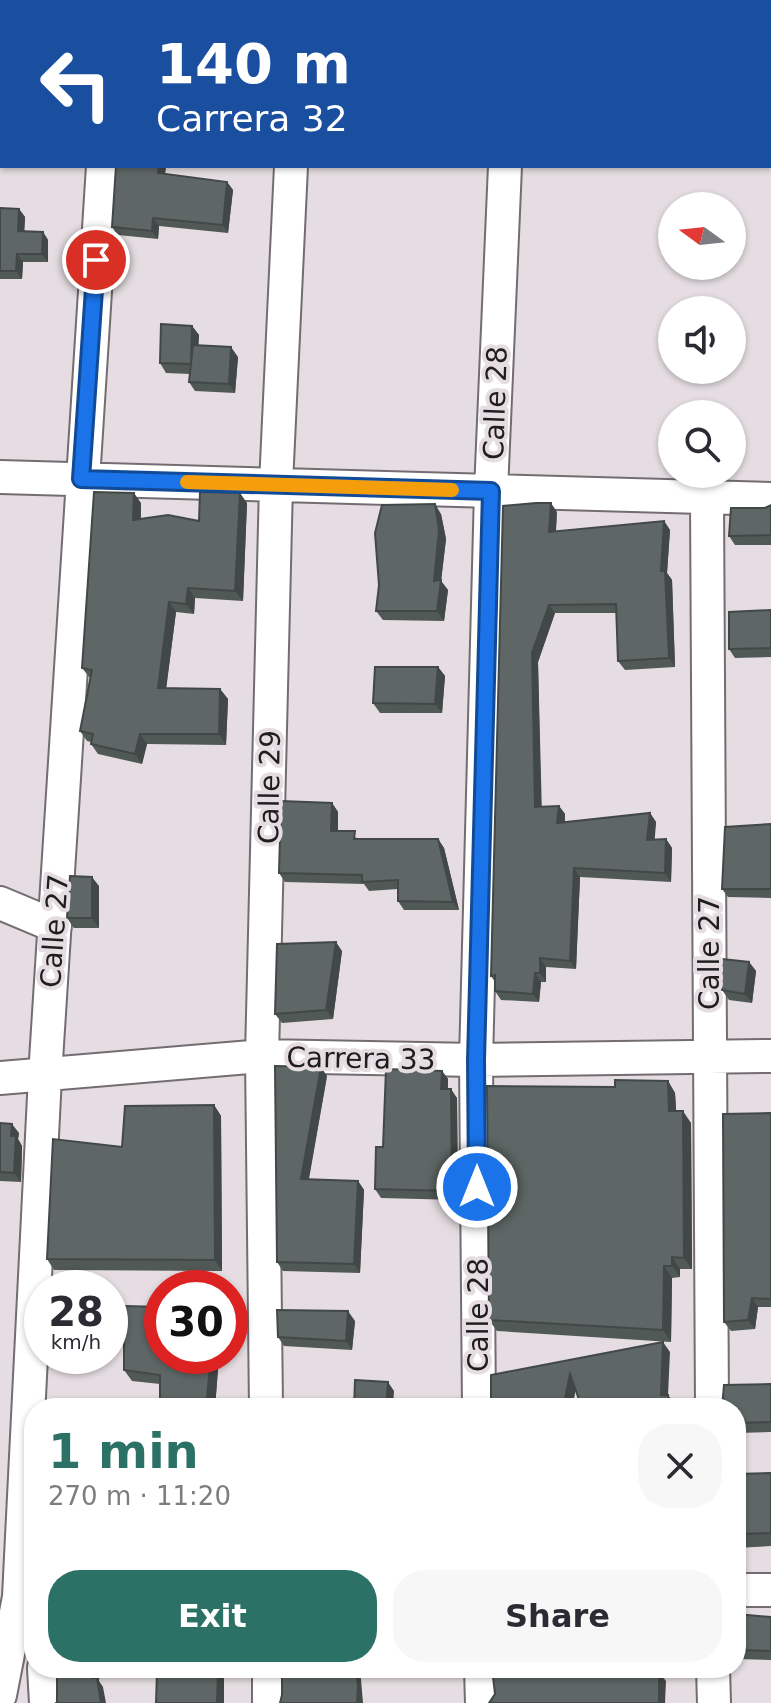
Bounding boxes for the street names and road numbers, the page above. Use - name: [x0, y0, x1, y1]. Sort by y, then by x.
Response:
- street label: Calle 28: [477, 345, 514, 461]
- street label: Calle 29: [252, 730, 287, 844]
- street label: Calle 27: [34, 873, 75, 989]
- street label: Calle 27: [693, 896, 726, 1010]
- street label: Carrera 33: [286, 1041, 436, 1076]
- street label: Calle 28: [462, 1258, 495, 1372]

